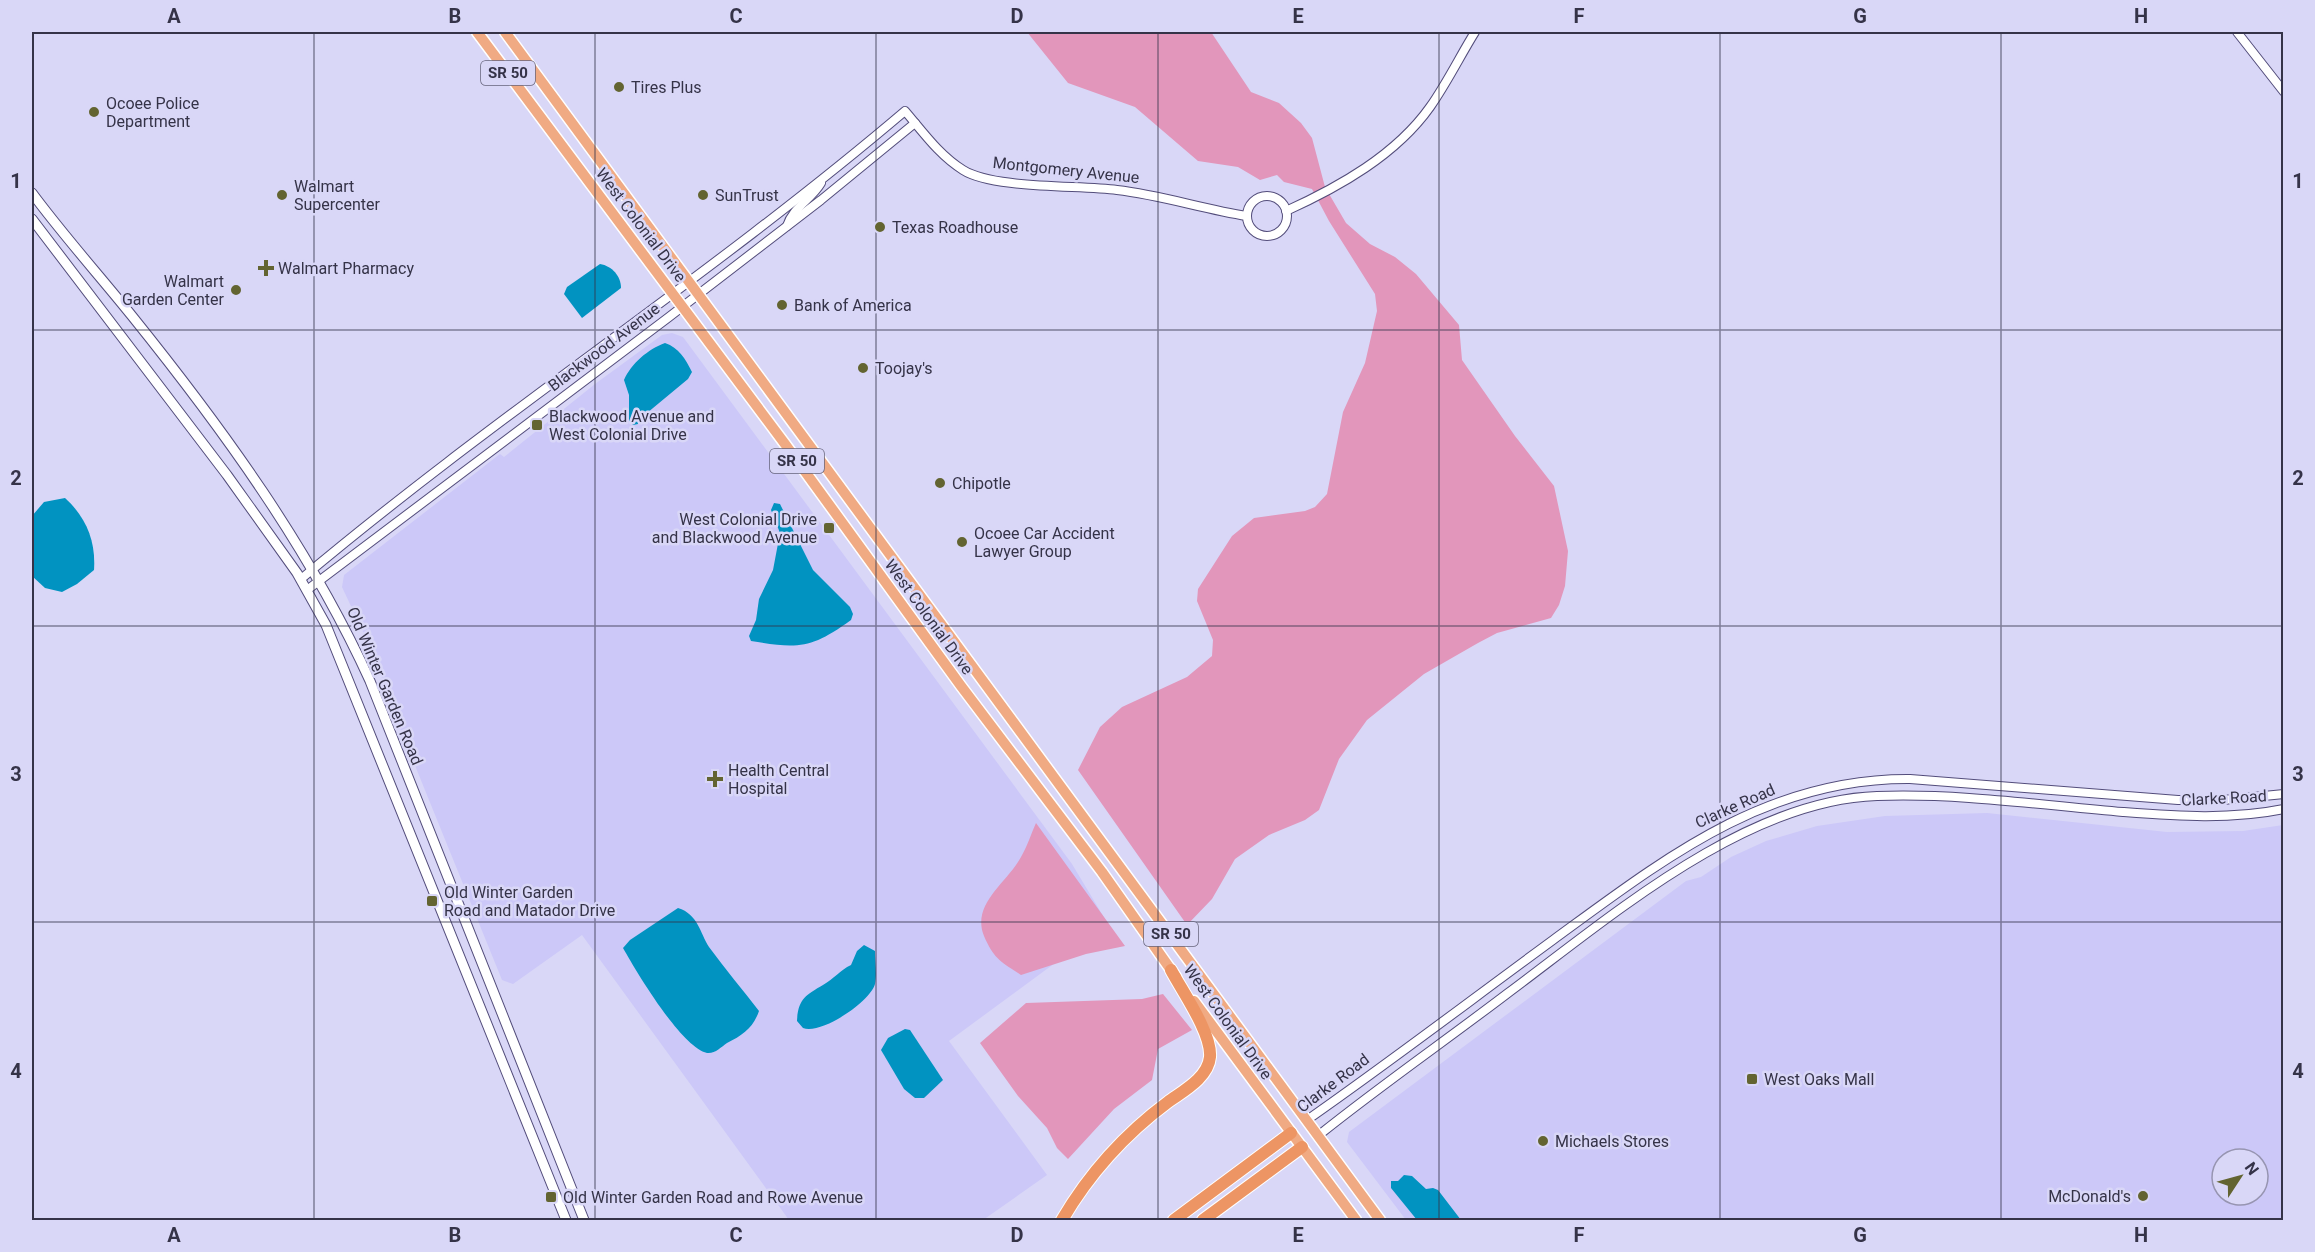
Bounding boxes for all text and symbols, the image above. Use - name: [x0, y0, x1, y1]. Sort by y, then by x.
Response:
- text: A: [167, 4, 181, 28]
- text: B: [449, 4, 461, 28]
- text: C: [729, 4, 743, 28]
- text: D: [1011, 4, 1024, 28]
- text: E: [1292, 4, 1304, 28]
- text: F: [1574, 4, 1585, 28]
- text: G: [1853, 4, 1867, 28]
- text: H: [2134, 4, 2148, 28]
- road number: SR 50: [481, 61, 535, 85]
- place label: Tires Plus: [631, 78, 701, 97]
- marker: Tires Plus: [612, 80, 626, 94]
- place label: Ocoee Police Department: [106, 94, 199, 131]
- marker: Ocoee Police Department: [87, 105, 101, 119]
- street label: Montgomery Avenue: [992, 153, 1140, 187]
- street label: West Colonial Drive: [592, 164, 690, 286]
- text: 1: [10, 169, 22, 193]
- text: 1: [2292, 169, 2304, 193]
- place label: Walmart Supercenter: [294, 177, 380, 214]
- place label: SunTrust: [715, 186, 779, 205]
- marker: Walmart Supercenter: [275, 188, 289, 202]
- marker: SunTrust: [696, 188, 710, 202]
- place label: Texas Roadhouse: [892, 218, 1018, 237]
- marker: Texas Roadhouse: [873, 220, 887, 234]
- place label: Walmart Pharmacy: [278, 259, 414, 278]
- marker: Walmart Pharmacy: [259, 261, 273, 275]
- place label: Walmart Garden Center: [122, 272, 225, 309]
- marker: Walmart Garden Center: [229, 283, 243, 297]
- place label: Bank of America: [794, 296, 912, 315]
- marker: Bank of America: [775, 298, 789, 312]
- street label: Blackwood Avenue: [545, 299, 663, 395]
- place label: Toojay's: [875, 359, 933, 378]
- marker: Toojay's: [856, 361, 870, 375]
- place label: Blackwood Avenue and West Colonial Drive: [549, 407, 714, 444]
- marker: Blackwood Avenue and West Colonial Drive: [530, 418, 544, 432]
- road number: SR 50: [770, 449, 824, 473]
- text: 2: [10, 466, 22, 490]
- text: 2: [2292, 466, 2304, 490]
- place label: Chipotle: [952, 474, 1011, 493]
- marker: Chipotle: [933, 476, 947, 490]
- place label: West Colonial Drive and Blackwood Avenue: [652, 510, 817, 547]
- marker: West Colonial Drive and Blackwood Avenue: [822, 521, 836, 535]
- place label: Ocoee Car Accident Lawyer Group: [974, 524, 1115, 561]
- marker: Ocoee Car Accident Lawyer Group: [955, 535, 969, 549]
- street label: West Colonial Drive: [881, 556, 977, 678]
- street label: Old Winter Garden Road: [343, 604, 427, 768]
- place label: Health Central Hospital: [728, 761, 829, 798]
- text: 3: [10, 762, 22, 786]
- text: 3: [2292, 762, 2304, 786]
- marker: Health Central Hospital: [706, 770, 724, 788]
- street label: Clarke Road: [1692, 780, 1778, 832]
- street label: Clarke Road: [2181, 786, 2267, 810]
- place label: Old Winter Garden Road and Matador Drive: [444, 883, 615, 920]
- marker: Old Winter Garden Road and Matador Drive: [425, 894, 439, 908]
- road number: SR 50: [1144, 922, 1198, 946]
- street label: West Colonial Drive: [1180, 961, 1276, 1083]
- street label: Clarke Road: [1293, 1050, 1373, 1116]
- text: 4: [10, 1059, 22, 1083]
- text: 4: [2292, 1059, 2304, 1083]
- place label: West Oaks Mall: [1764, 1070, 1874, 1089]
- marker: West Oaks Mall: [1745, 1072, 1759, 1086]
- place label: Michaels Stores: [1555, 1132, 1669, 1151]
- marker: Michaels Stores: [1536, 1134, 1550, 1148]
- north arrow: [2210, 1147, 2270, 1207]
- text: N: [2241, 1158, 2263, 1179]
- place label: McDonald's: [2048, 1187, 2131, 1206]
- place label: Old Winter Garden Road and Rowe Avenue: [563, 1188, 863, 1207]
- marker: McDonald's: [2136, 1189, 2150, 1203]
- marker: Old Winter Garden Road and Rowe Avenue: [544, 1190, 558, 1204]
- text: A: [167, 1223, 181, 1247]
- text: B: [449, 1223, 461, 1247]
- text: C: [729, 1223, 743, 1247]
- text: D: [1011, 1223, 1024, 1247]
- text: E: [1292, 1223, 1304, 1247]
- text: F: [1574, 1223, 1585, 1247]
- text: G: [1853, 1223, 1867, 1247]
- text: H: [2134, 1223, 2148, 1247]

